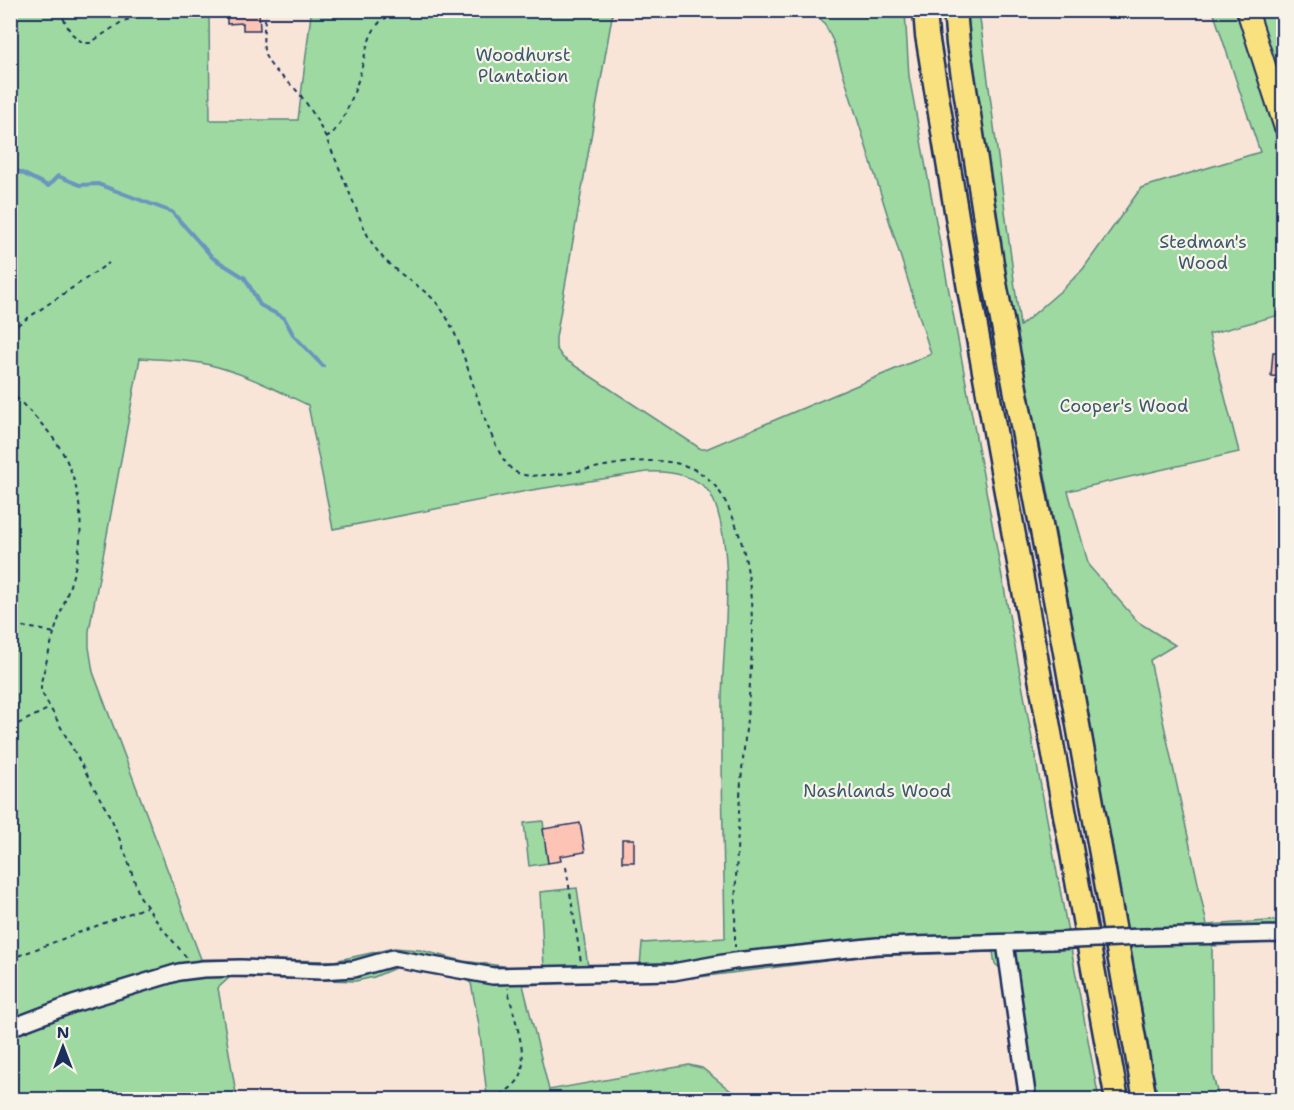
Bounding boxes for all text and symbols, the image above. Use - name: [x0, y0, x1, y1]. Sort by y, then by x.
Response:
- park label: Woodhurst Plantation: [475, 43, 571, 88]
- park label: Stedman's Wood: [1159, 230, 1247, 275]
- park label: Cooper's Wood: [1060, 394, 1188, 418]
- park label: Nashlands Wood: [803, 779, 951, 803]
- north arrow: [33, 1017, 93, 1077]
- text: N: [57, 1022, 69, 1043]

